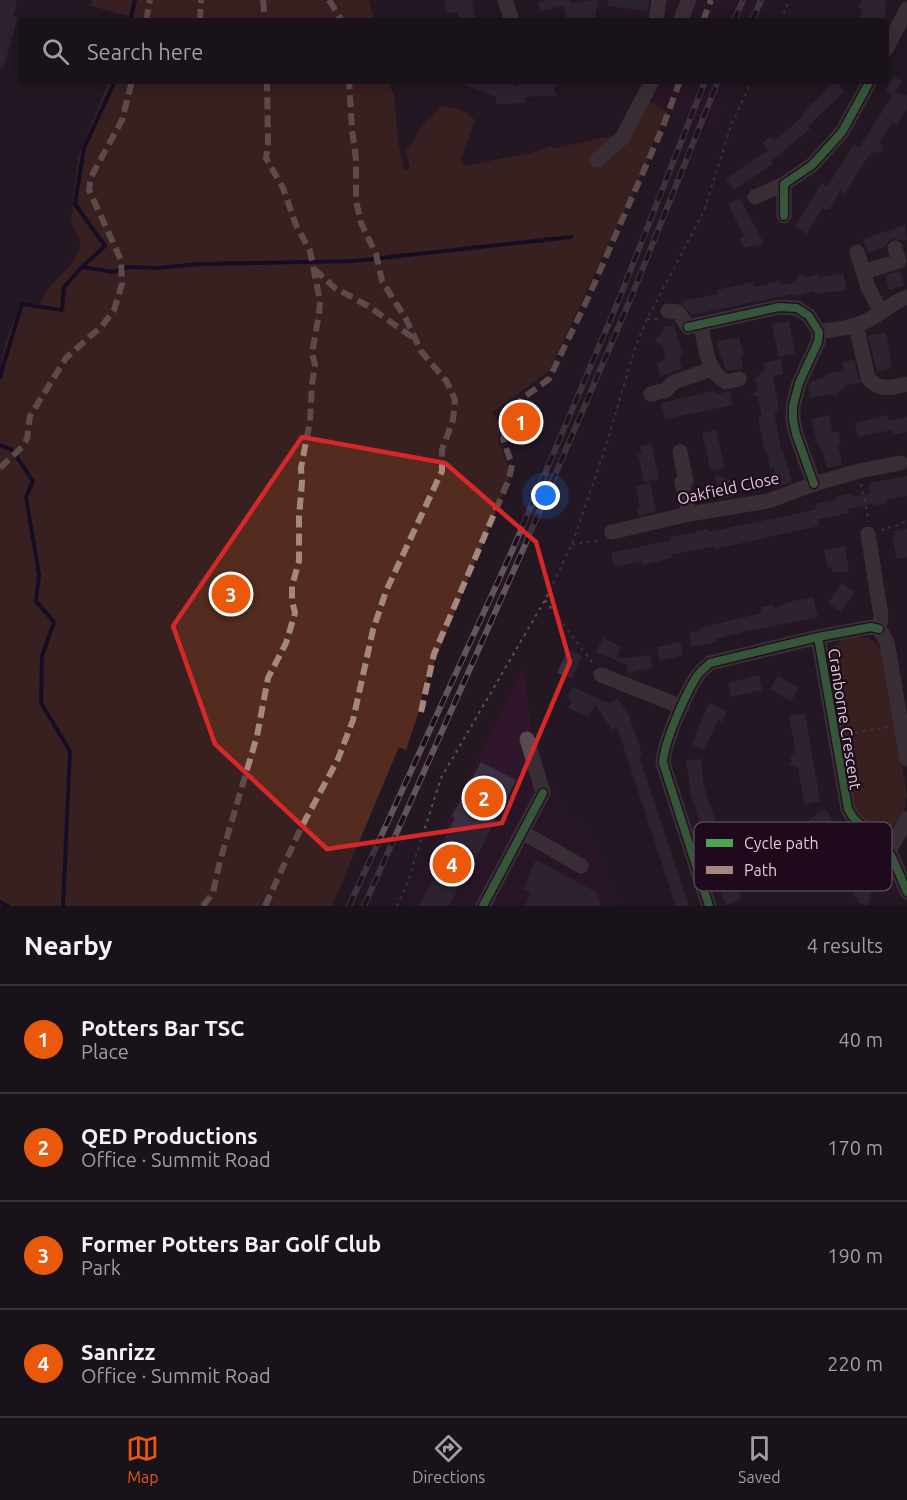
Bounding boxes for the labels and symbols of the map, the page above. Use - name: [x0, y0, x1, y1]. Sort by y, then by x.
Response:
- pin: 1: [502, 400, 540, 444]
- street label: Oakfield Close: [675, 468, 781, 508]
- your location: [531, 481, 560, 510]
- pin: 3: [212, 572, 250, 616]
- street label: Cranborne Crescent: [825, 647, 865, 792]
- pin: 2: [464, 776, 504, 820]
- legend: [694, 822, 892, 891]
- text: Cycle path: [744, 834, 819, 852]
- pin: 4: [432, 842, 472, 886]
- text: Path: [744, 861, 777, 879]

